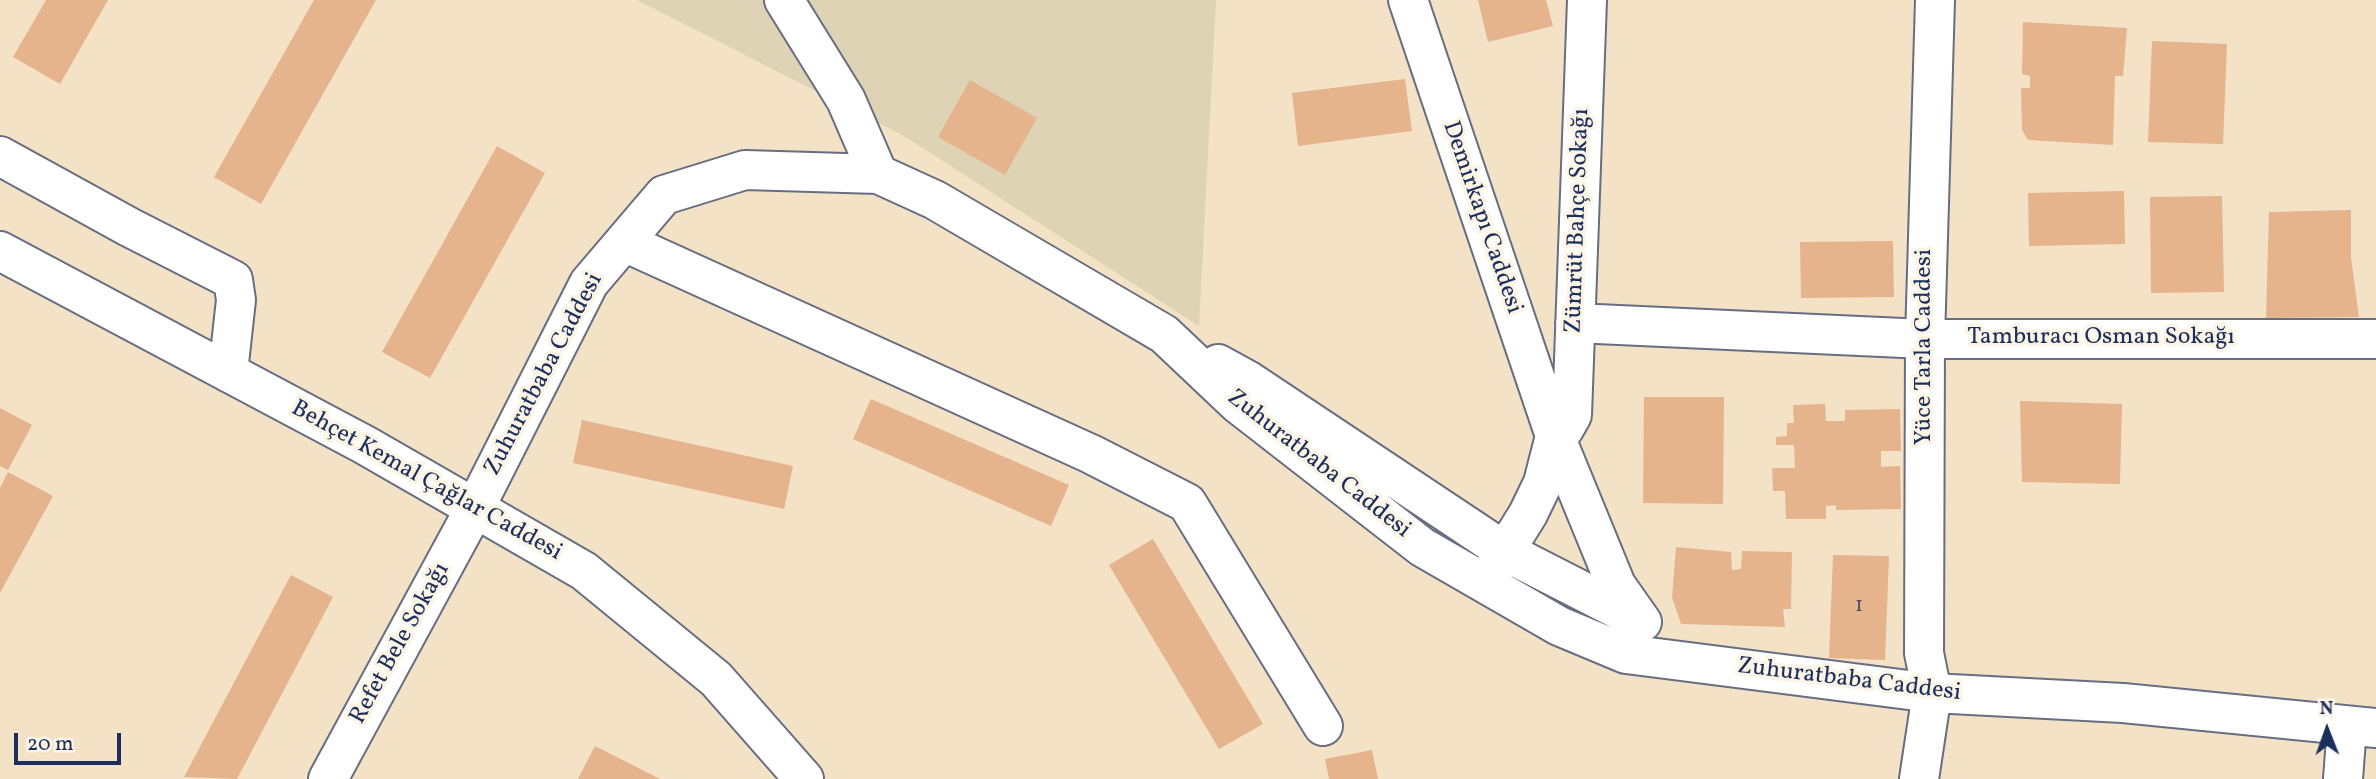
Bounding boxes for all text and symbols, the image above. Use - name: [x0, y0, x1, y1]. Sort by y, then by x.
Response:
- street label: Zümrüt Bahçe Sokağı: [1561, 108, 1597, 334]
- street label: Demirkapı Caddesi: [1435, 118, 1527, 318]
- street label: Yüce Tarla Caddesi: [1912, 249, 1940, 445]
- street label: Zuhuratbaba Caddesi: [479, 269, 611, 481]
- street label: Tamburacı Osman Sokağı: [1967, 325, 2235, 353]
- street label: Zuhuratbaba Caddesi: [1220, 384, 1416, 546]
- street label: Behçet Kemal Çağlar Caddesi: [286, 395, 566, 569]
- street label: Refet Bele Sokağı: [345, 558, 457, 730]
- house number: 1: [1855, 594, 1863, 620]
- street label: Zuhuratbaba Caddesi: [1736, 653, 1962, 709]
- north arrow: [2292, 695, 2362, 765]
- text: N: [2320, 696, 2334, 722]
- scale bar: [18, 720, 124, 764]
- text: 20 m: [27, 730, 73, 759]

